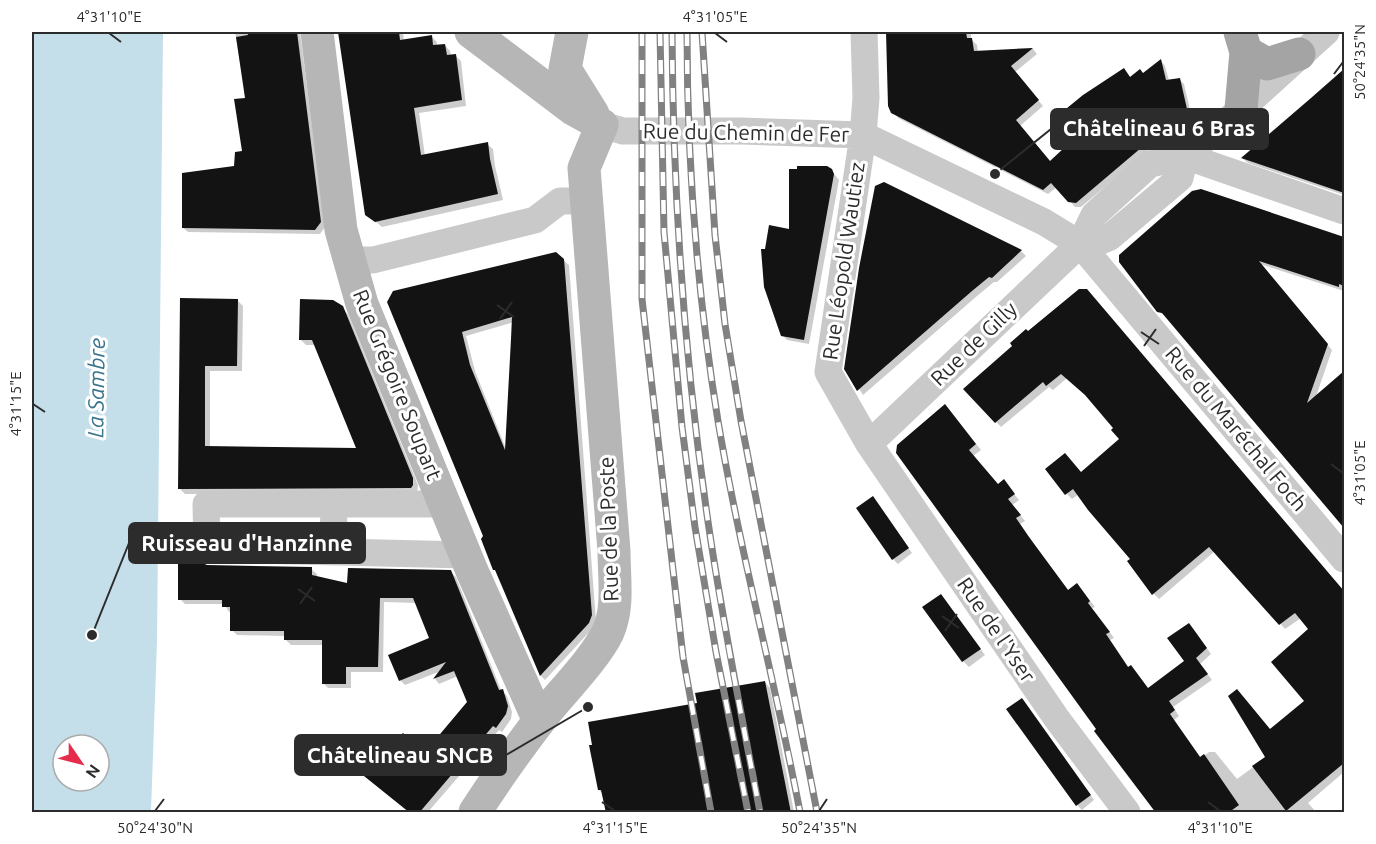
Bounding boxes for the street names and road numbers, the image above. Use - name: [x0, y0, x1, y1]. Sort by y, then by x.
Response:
- street label: Rue du Chemin de Fer: [643, 118, 849, 146]
- street label: Rue Léopold Wautiez: [817, 160, 869, 361]
- street label: Rue Grégoire Soupart: [349, 286, 447, 483]
- street label: Rue de Gilly: [925, 296, 1021, 390]
- street label: Rue du Maréchal Foch: [1161, 341, 1313, 515]
- street label: Rue de la Poste: [593, 456, 623, 602]
- street label: Rue de l'Yser: [953, 572, 1041, 686]

